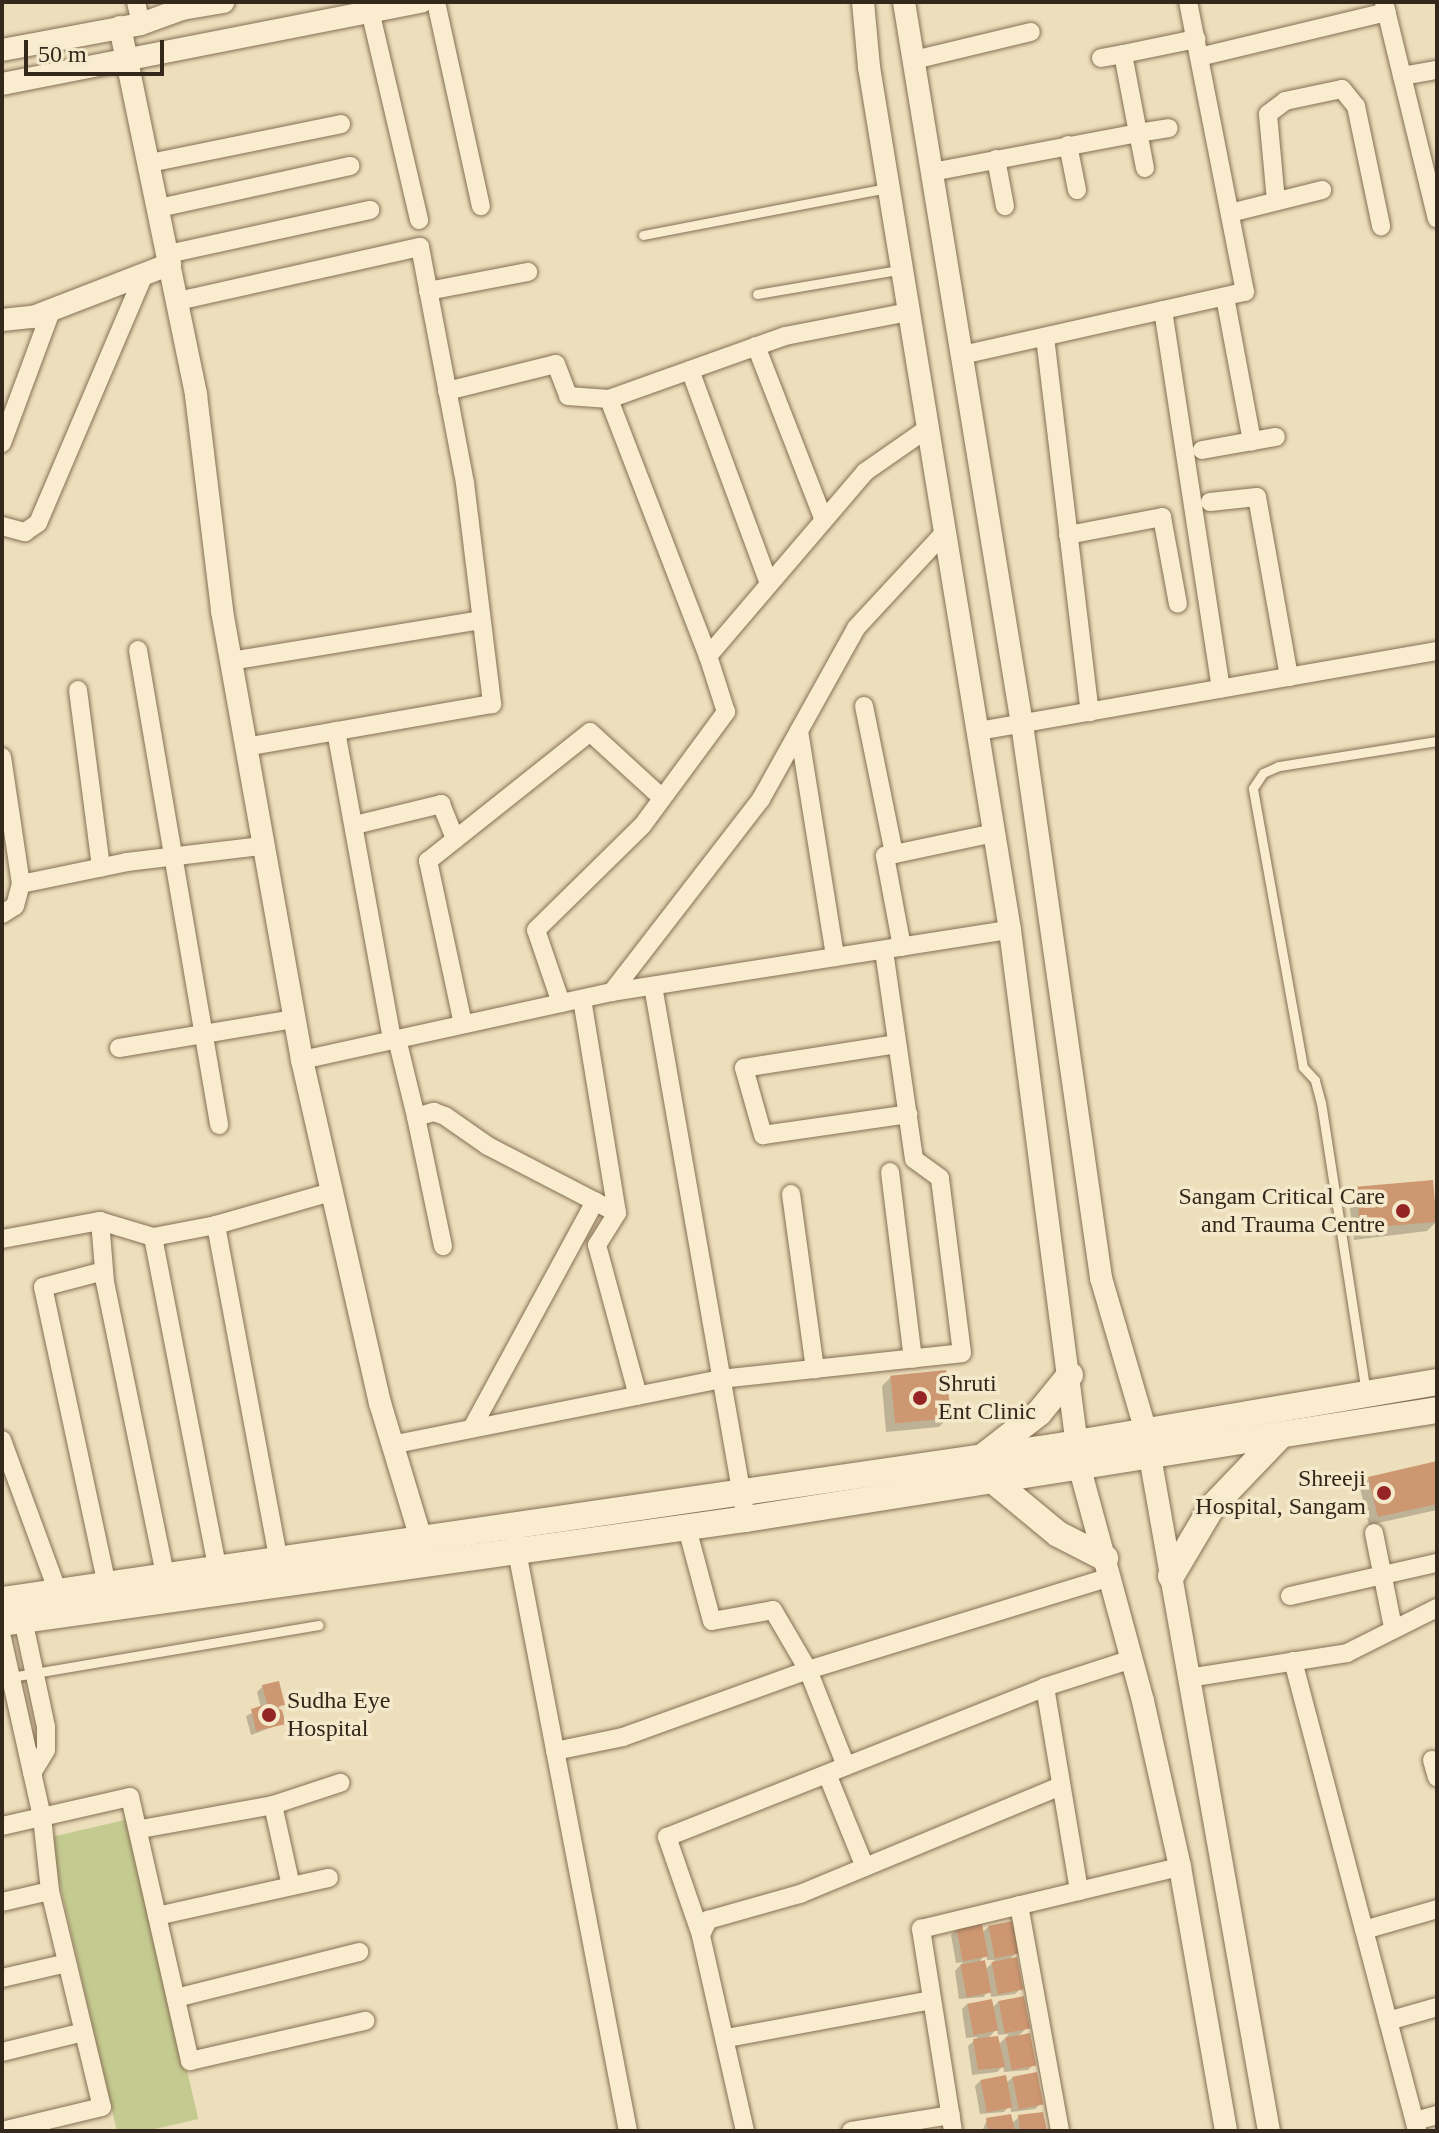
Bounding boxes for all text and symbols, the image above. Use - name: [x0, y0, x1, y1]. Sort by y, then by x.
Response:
- scale bar: [28, 24, 168, 74]
- text: 50 m: [38, 41, 87, 67]
- place label: Sangam Critical Care and Trauma Centre: [1178, 1183, 1385, 1239]
- marker: Sangam Critical Care and Trauma Centre: [1392, 1200, 1414, 1222]
- place label: Shruti Ent Clinic: [938, 1370, 1036, 1426]
- marker: Shruti Ent Clinic: [909, 1387, 931, 1409]
- place label: Shreeji Hospital, Sangam: [1195, 1465, 1366, 1521]
- marker: Shreeji Hospital, Sangam: [1373, 1482, 1395, 1504]
- place label: Sudha Eye Hospital: [287, 1687, 390, 1743]
- marker: Sudha Eye Hospital: [258, 1704, 280, 1726]

